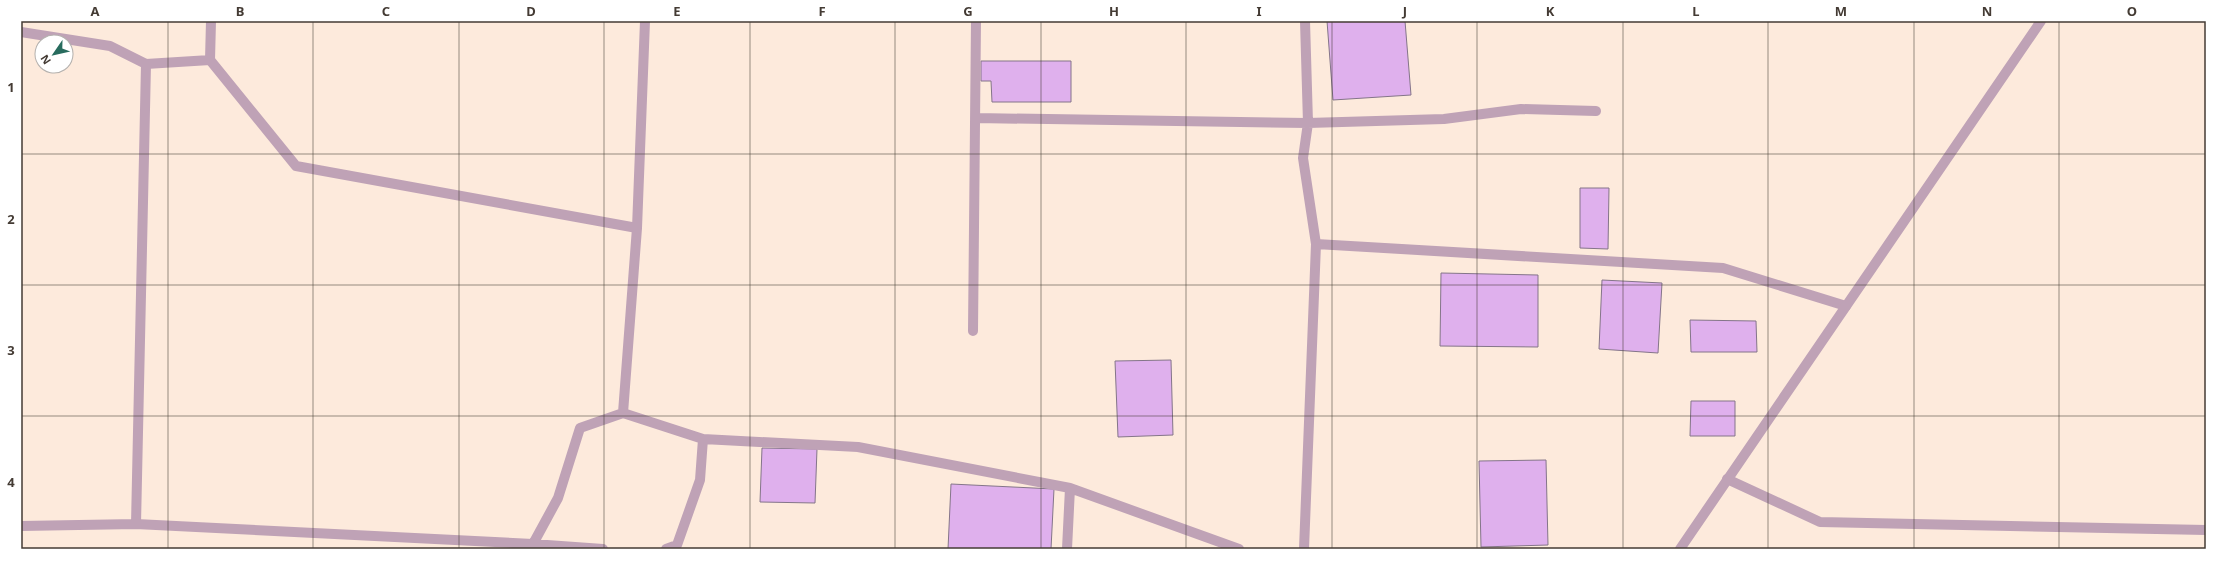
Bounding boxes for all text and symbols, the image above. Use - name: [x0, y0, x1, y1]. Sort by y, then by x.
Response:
- text: A: [91, 2, 100, 20]
- text: B: [236, 2, 244, 20]
- text: C: [382, 2, 390, 20]
- text: D: [526, 2, 536, 20]
- text: E: [673, 2, 681, 20]
- text: F: [818, 2, 826, 20]
- text: G: [963, 2, 973, 20]
- text: H: [1109, 2, 1119, 20]
- text: I: [1256, 2, 1262, 20]
- text: J: [1402, 2, 1407, 20]
- text: K: [1546, 2, 1555, 20]
- text: L: [1692, 2, 1700, 20]
- text: M: [1835, 2, 1847, 20]
- text: N: [1982, 2, 1992, 20]
- text: O: [2127, 2, 2137, 20]
- north arrow: [34, 34, 74, 74]
- text: N: [37, 52, 54, 68]
- text: 1: [7, 78, 15, 96]
- text: 2: [7, 210, 15, 228]
- text: 3: [7, 341, 15, 359]
- text: 4: [7, 473, 15, 491]

